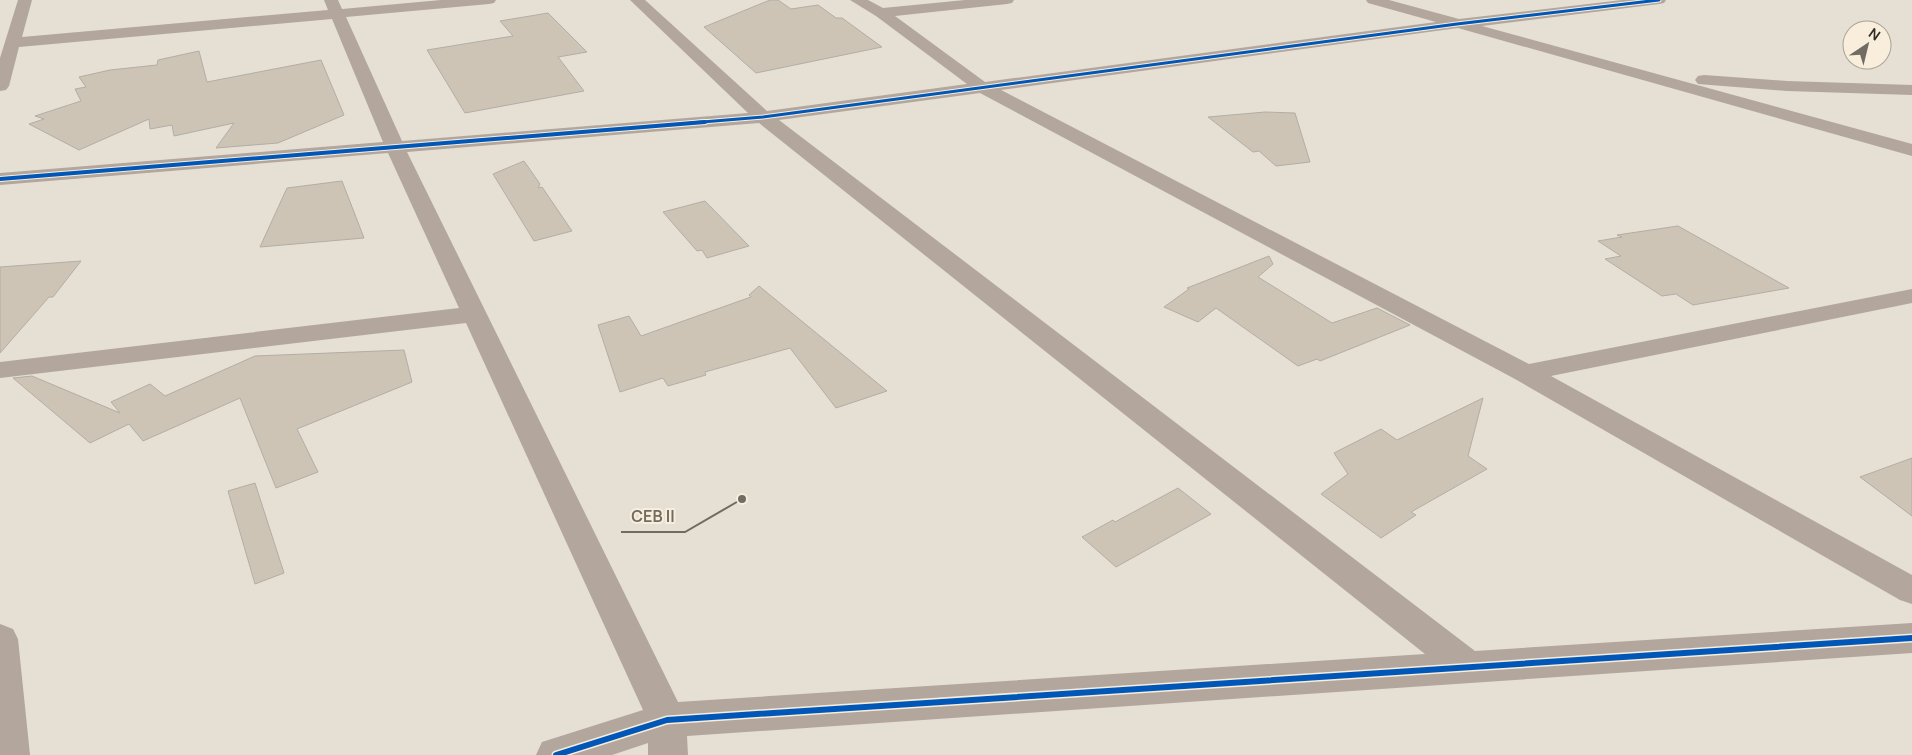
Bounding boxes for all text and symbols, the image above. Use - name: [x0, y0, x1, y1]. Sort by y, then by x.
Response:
- north arrow: [1842, 20, 1892, 70]
- text: N: [1865, 23, 1884, 45]
- callout: CEB II: [621, 501, 685, 532]
- text: CEB II: [631, 505, 675, 527]

